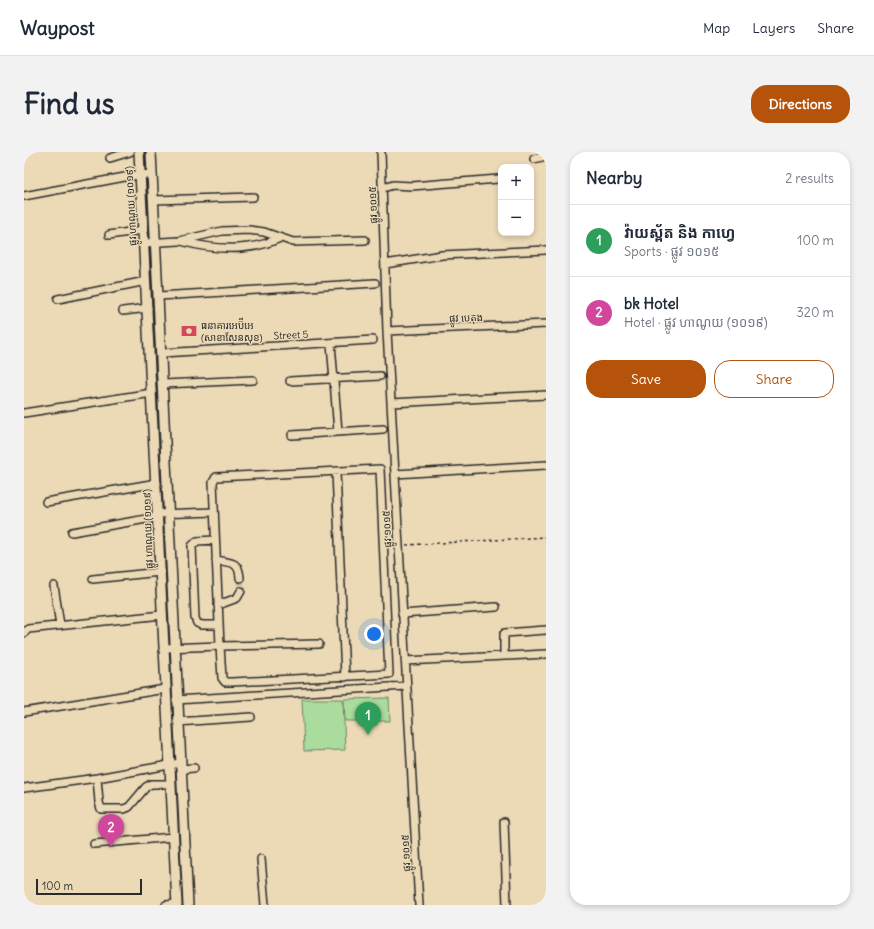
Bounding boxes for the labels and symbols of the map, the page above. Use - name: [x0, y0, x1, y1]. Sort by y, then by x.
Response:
- street label: ផ្លូវ ហាណូយ (១០១៩): [122, 166, 143, 246]
- street label: ផ្លូវ ១០១៥: [366, 186, 383, 224]
- street label: ផ្លូវ បេតុង: [449, 311, 483, 328]
- place label: ធនាគារអេប៊ីអេ (សាខាសែនសុខ): [201, 317, 263, 344]
- bank icon: ធនាគារអេប៊ីអេ (សាខាសែនសុខ): [180, 322, 198, 340]
- street label: Street 5: [273, 328, 309, 342]
- street label: ផ្លូវ ហាណូយ (១០១៩): [140, 489, 159, 569]
- street label: ផ្លូវ ១០១៥: [380, 510, 397, 548]
- your location: [364, 624, 384, 644]
- pin: 1: [355, 702, 381, 735]
- pin: 2: [98, 814, 124, 847]
- street label: ផ្លូវ ១០១៥: [399, 834, 416, 872]
- scale bar: [36, 877, 142, 896]

